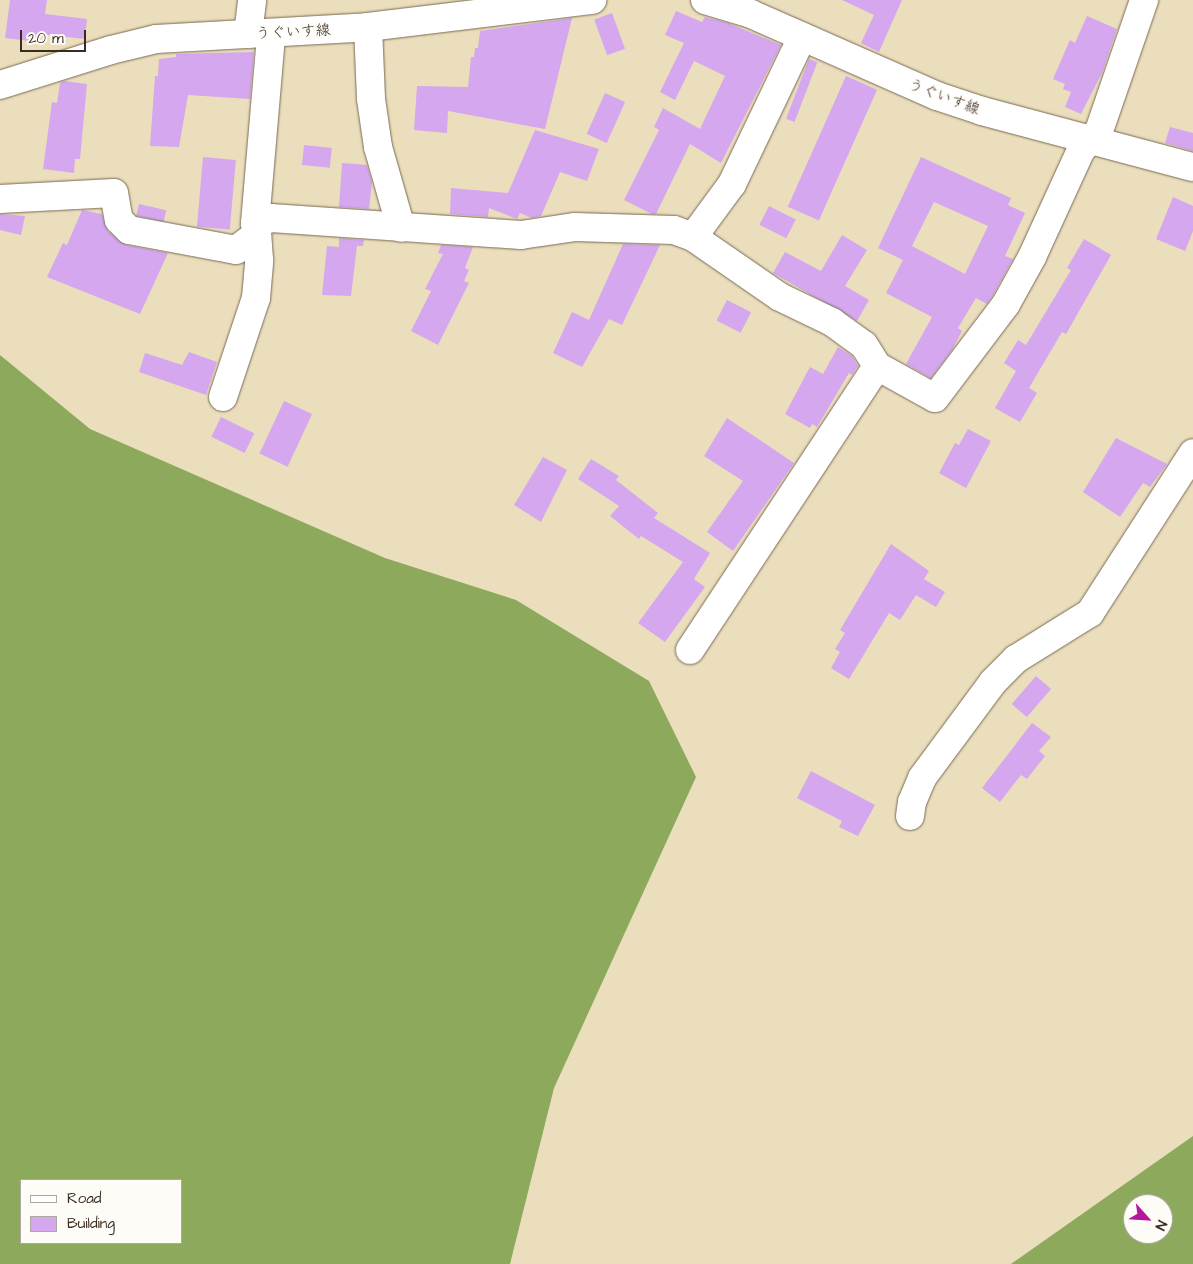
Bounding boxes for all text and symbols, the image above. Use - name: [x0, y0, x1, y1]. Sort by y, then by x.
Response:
- scale bar: [22, 20, 89, 52]
- street label: うぐいす線: [255, 21, 331, 43]
- text: 20 m: [28, 28, 64, 49]
- street label: うぐいす線: [906, 75, 982, 119]
- legend: [20, 1179, 182, 1244]
- text: Road: [67, 1188, 101, 1209]
- north arrow: [1123, 1194, 1173, 1244]
- text: Building: [67, 1213, 115, 1234]
- text: N: [1150, 1217, 1171, 1233]

